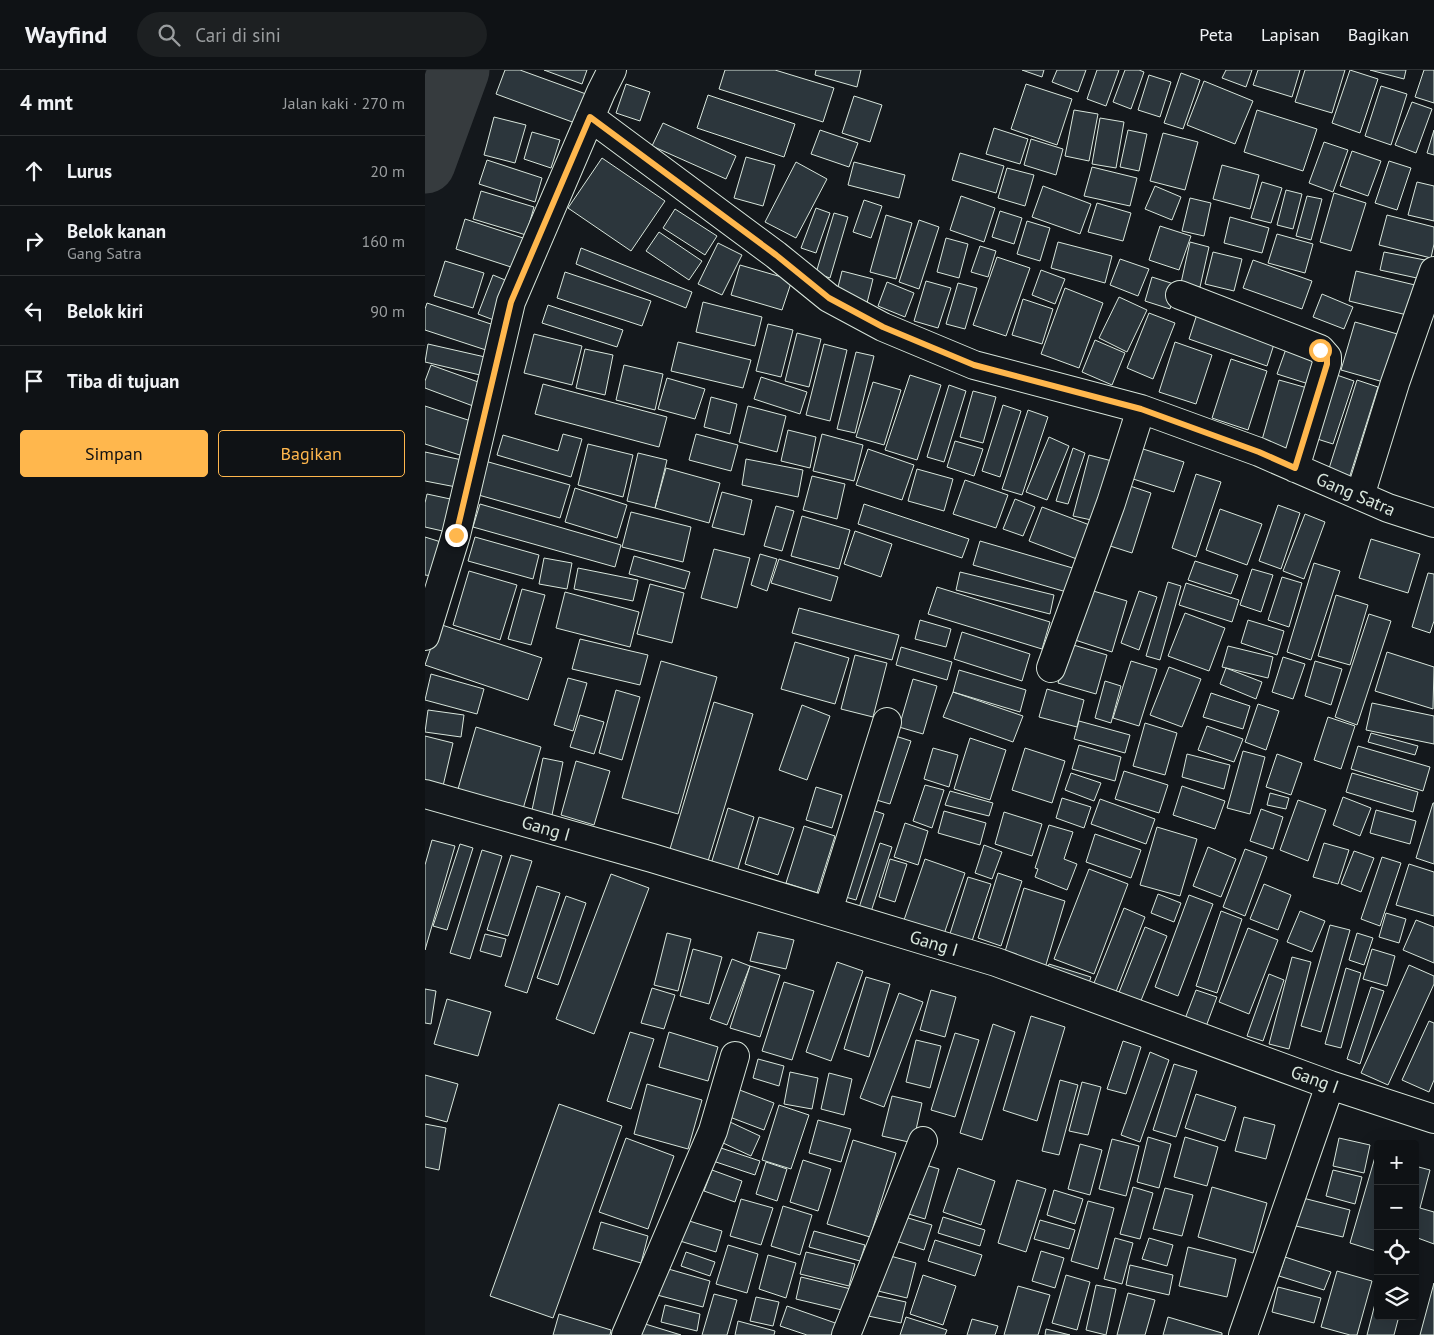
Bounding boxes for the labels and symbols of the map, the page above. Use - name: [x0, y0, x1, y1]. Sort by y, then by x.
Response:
- route start: [1309, 339, 1332, 362]
- street label: Gang Satra: [1313, 467, 1399, 521]
- route end: [445, 524, 468, 547]
- street label: Gang I: [519, 810, 573, 846]
- street label: Gang I: [907, 925, 961, 961]
- street label: Gang I: [1288, 1060, 1342, 1098]

